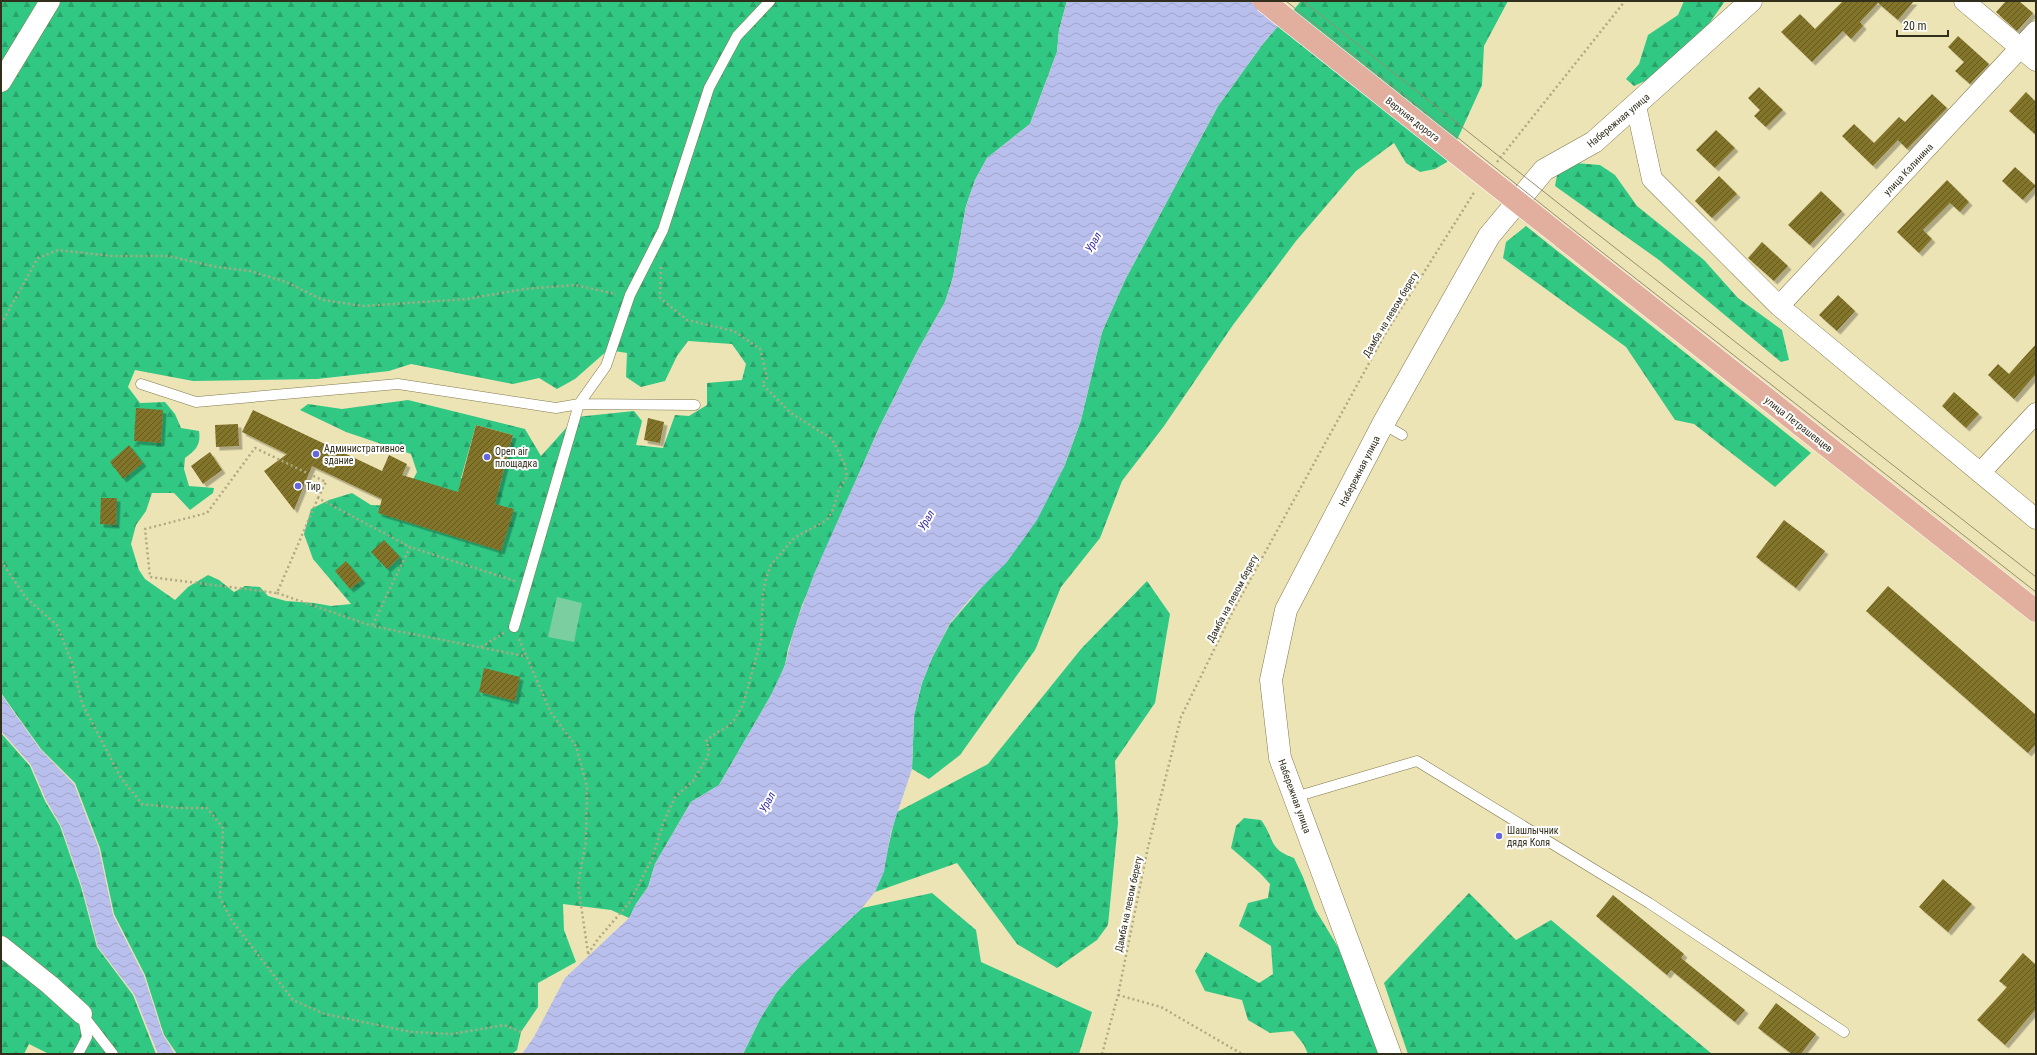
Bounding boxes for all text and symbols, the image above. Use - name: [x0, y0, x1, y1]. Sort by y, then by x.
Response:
- scale bar: [1897, 12, 1948, 38]
- text: 20 m: [1903, 19, 1927, 33]
- street label: Набережная улица: [1585, 91, 1652, 150]
- street label: Верхняя дорога: [1384, 95, 1442, 144]
- street label: улица Калинина: [1881, 141, 1935, 198]
- water label: Урал: [1082, 229, 1105, 255]
- street label: Дамба на левом берегу: [1361, 270, 1420, 359]
- street label: улица Петрашевцев: [1763, 394, 1835, 454]
- street label: Набережная улица: [1337, 434, 1382, 508]
- place label: Административное здание: [324, 443, 405, 466]
- place label: Open air площадка: [495, 446, 537, 469]
- marker: Административное здание: [311, 449, 321, 459]
- marker: Open air площадка: [482, 452, 492, 462]
- marker: Тир: [293, 481, 303, 491]
- place label: Тир: [306, 481, 321, 492]
- water label: Урал: [915, 507, 938, 533]
- street label: Дамба на левом берегу: [1205, 553, 1260, 644]
- street label: Набережная улица: [1276, 758, 1313, 835]
- water label: Урал: [757, 789, 778, 815]
- place label: Шашлычник дядя Коля: [1507, 825, 1559, 848]
- marker: Шашлычник дядя Коля: [1494, 831, 1504, 841]
- street label: Дамба на левом берегу: [1113, 855, 1144, 953]

